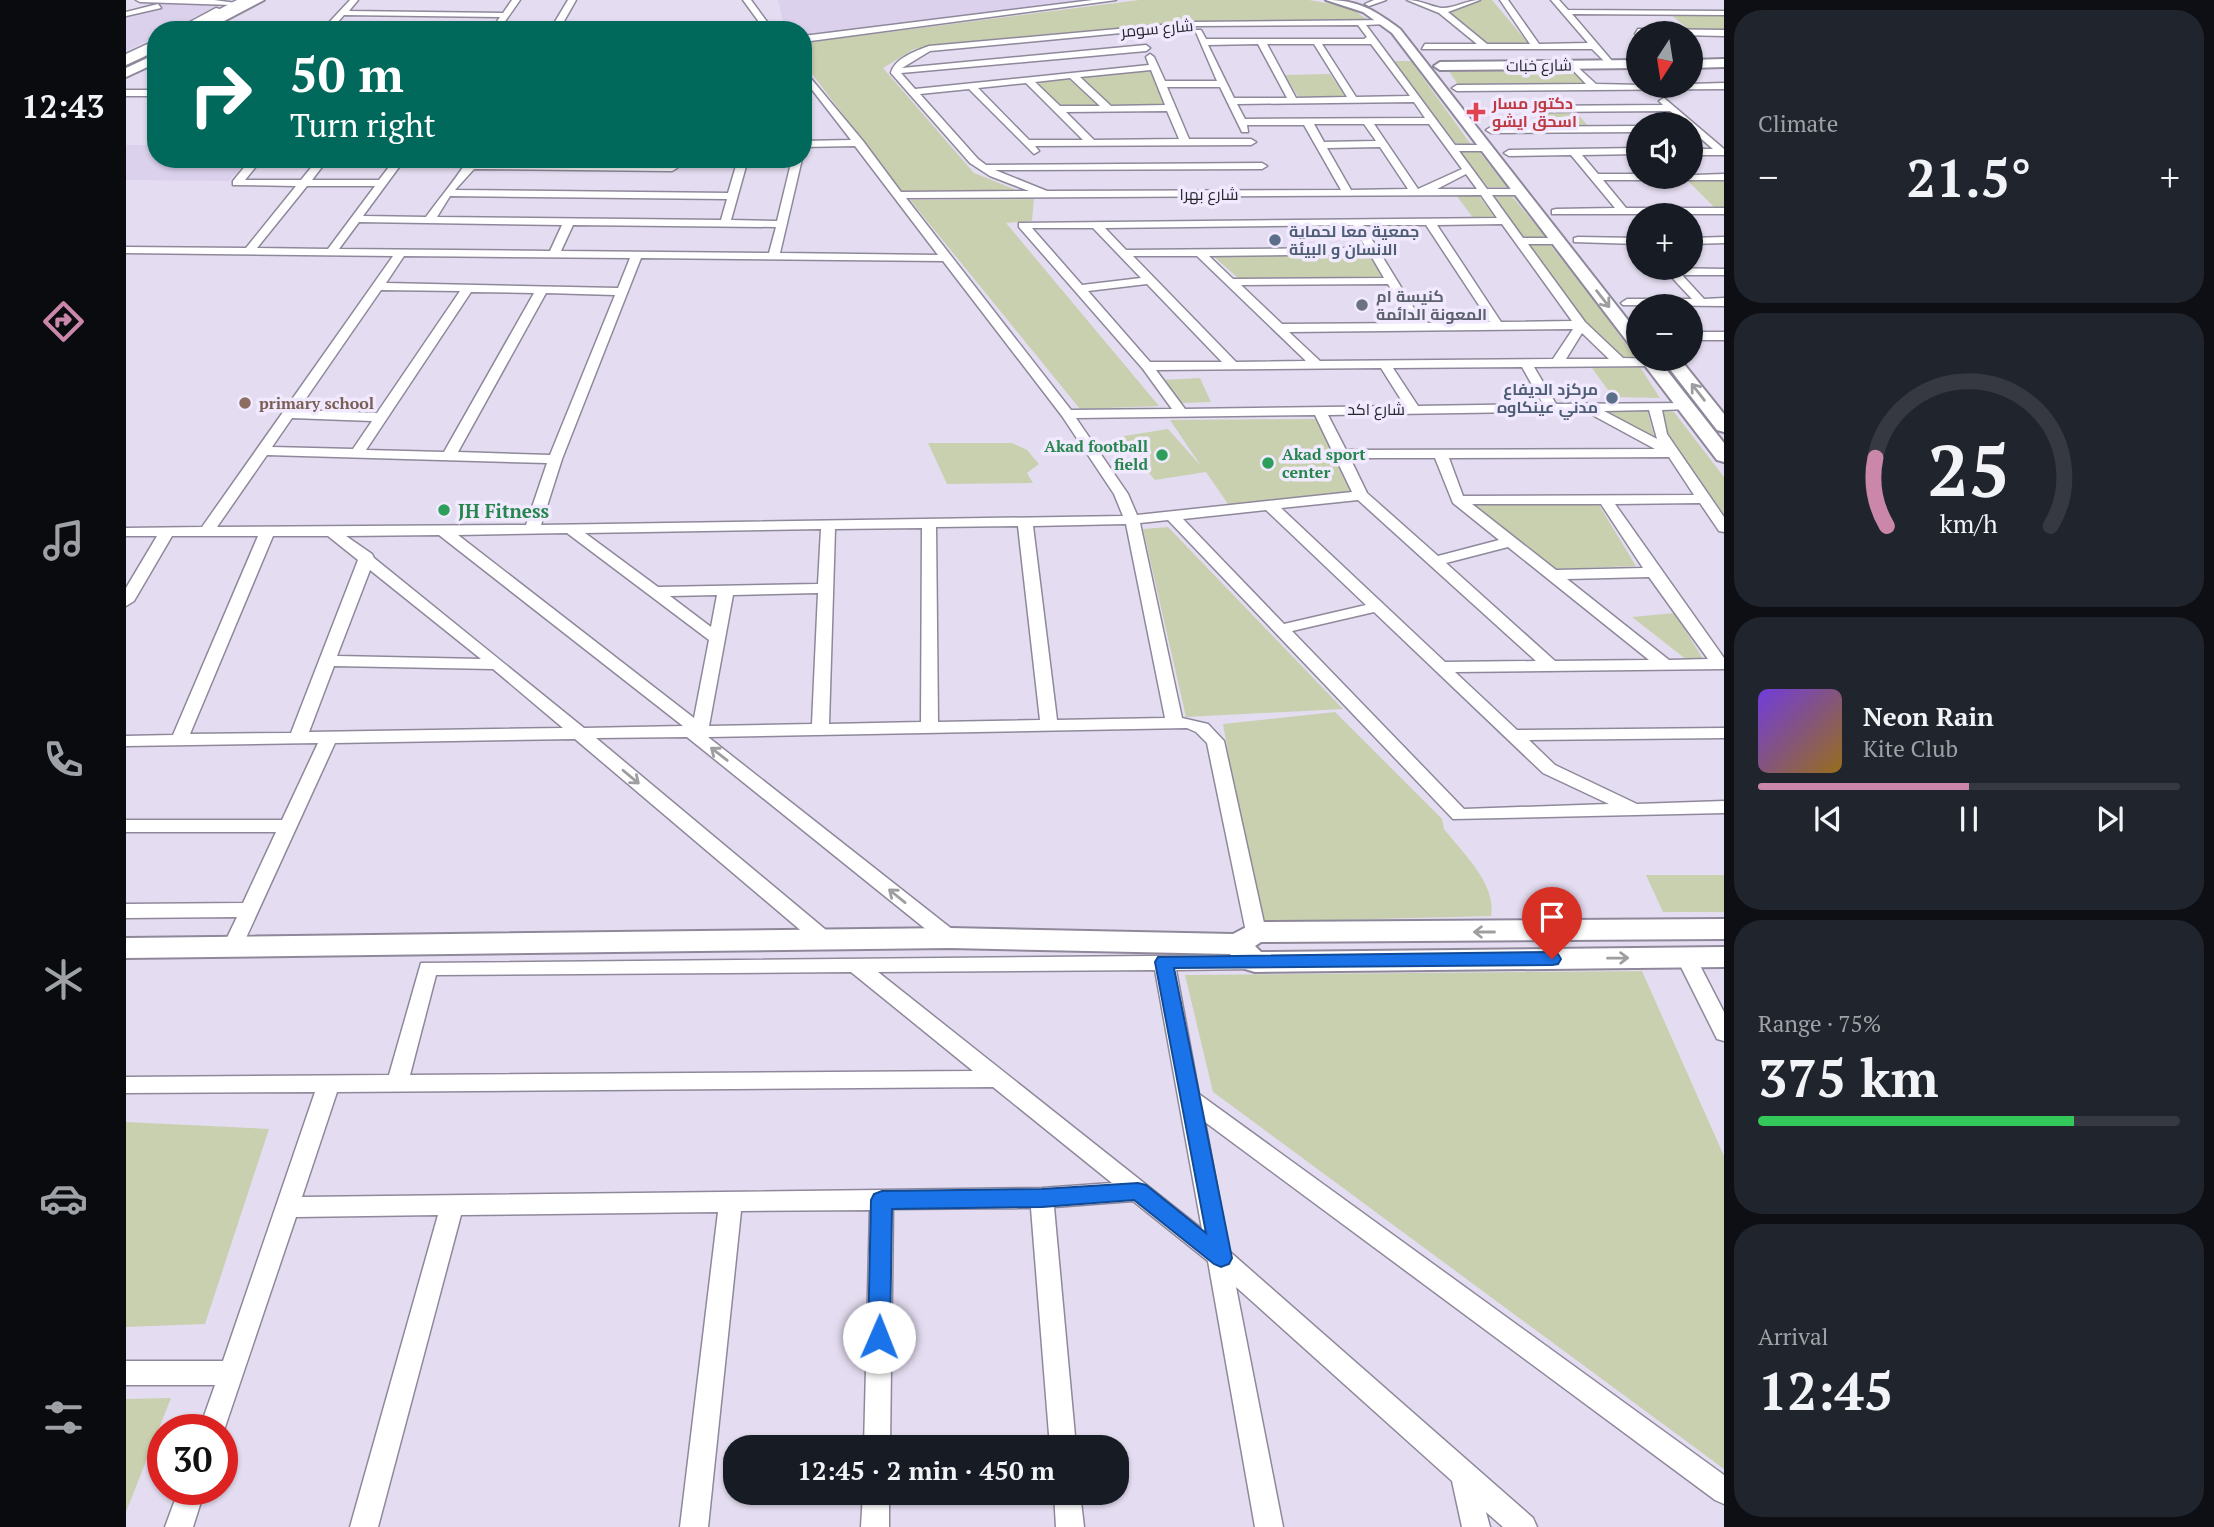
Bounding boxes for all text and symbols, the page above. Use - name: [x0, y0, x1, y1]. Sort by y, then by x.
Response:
- street label: شارع سومر: [1119, 14, 1194, 43]
- north arrow: [1626, 21, 1703, 98]
- map controls: [1626, 21, 1703, 371]
- text: 50 m: [290, 41, 404, 106]
- icon: right: [175, 49, 266, 140]
- street label: شارع خبات: [1506, 53, 1572, 78]
- text: 12:43: [21, 85, 105, 127]
- place label: دكتور مسار اسحق ايشو: [1491, 92, 1577, 132]
- marker: دكتور مسار اسحق ايشو: [1466, 102, 1486, 122]
- text: Turn right: [290, 104, 436, 146]
- text: Climate: [1758, 108, 1838, 139]
- button: sound: [1626, 112, 1703, 189]
- text: 21.5°: [1906, 143, 2032, 212]
- text: −: [1758, 152, 1778, 202]
- text: +: [2160, 152, 2180, 202]
- street label: شارع بهرا: [1180, 183, 1238, 206]
- button: +: [1626, 203, 1703, 280]
- place label: جمعية معا لحماية الانسان و البيئة: [1289, 220, 1419, 260]
- marker: جمعية معا لحماية الانسان و البيئة: [1267, 232, 1283, 248]
- place label: كنيسة ام المعونة الدائمة: [1376, 285, 1487, 325]
- one-way arrow: [1596, 289, 1611, 308]
- button: −: [1626, 294, 1703, 371]
- icon: directions: [39, 297, 88, 346]
- marker: كنيسة ام المعونة الدائمة: [1354, 297, 1370, 313]
- place label: مرکزد الدیفاع مدني عينكاوه: [1497, 378, 1598, 420]
- one-way arrow: [1690, 384, 1705, 402]
- marker: مرکزد الدیفاع مدني عينكاوه: [1604, 390, 1620, 406]
- place label: primary school: [259, 392, 374, 414]
- marker: primary school: [237, 395, 253, 411]
- street label: شارع اكد: [1347, 398, 1405, 421]
- text: 25: [1928, 421, 2010, 518]
- place label: Akad football field: [1044, 435, 1148, 475]
- place label: Akad sport center: [1282, 443, 1366, 483]
- marker: Akad football field: [1154, 447, 1170, 463]
- marker: Akad sport center: [1260, 455, 1276, 471]
- place label: JH Fitness: [458, 498, 550, 523]
- marker: JH Fitness: [436, 502, 452, 518]
- text: km/h: [1940, 507, 1998, 540]
- icon: music: [39, 516, 88, 565]
- text: Neon Rain: [1863, 699, 1994, 733]
- text: Kite Club: [1863, 733, 1958, 764]
- icon: phone: [39, 735, 88, 784]
- one-way arrow: [711, 746, 729, 762]
- one-way arrow: [621, 769, 639, 785]
- icon: previous: [1809, 800, 1847, 838]
- icon: pause: [1950, 800, 1988, 838]
- icon: next: [2091, 800, 2129, 838]
- pin: [1522, 887, 1582, 959]
- one-way arrow: [888, 888, 907, 903]
- icon: arrive: [1533, 898, 1571, 936]
- one-way arrow: [1473, 925, 1496, 939]
- one-way arrow: [1606, 951, 1629, 965]
- icon: climate: [39, 955, 88, 1004]
- text: Range · 75%: [1758, 1008, 1881, 1039]
- text: 375 km: [1758, 1043, 1939, 1112]
- icon: car: [39, 1174, 88, 1223]
- position arrow: [842, 1300, 916, 1374]
- text: Arrival: [1758, 1321, 1829, 1352]
- text: 12:45: [1758, 1356, 1893, 1425]
- icon: filters: [39, 1393, 88, 1442]
- speed limit sign: 30: [147, 1414, 238, 1505]
- text: 12:45 · 2 min · 450 m: [797, 1453, 1055, 1487]

